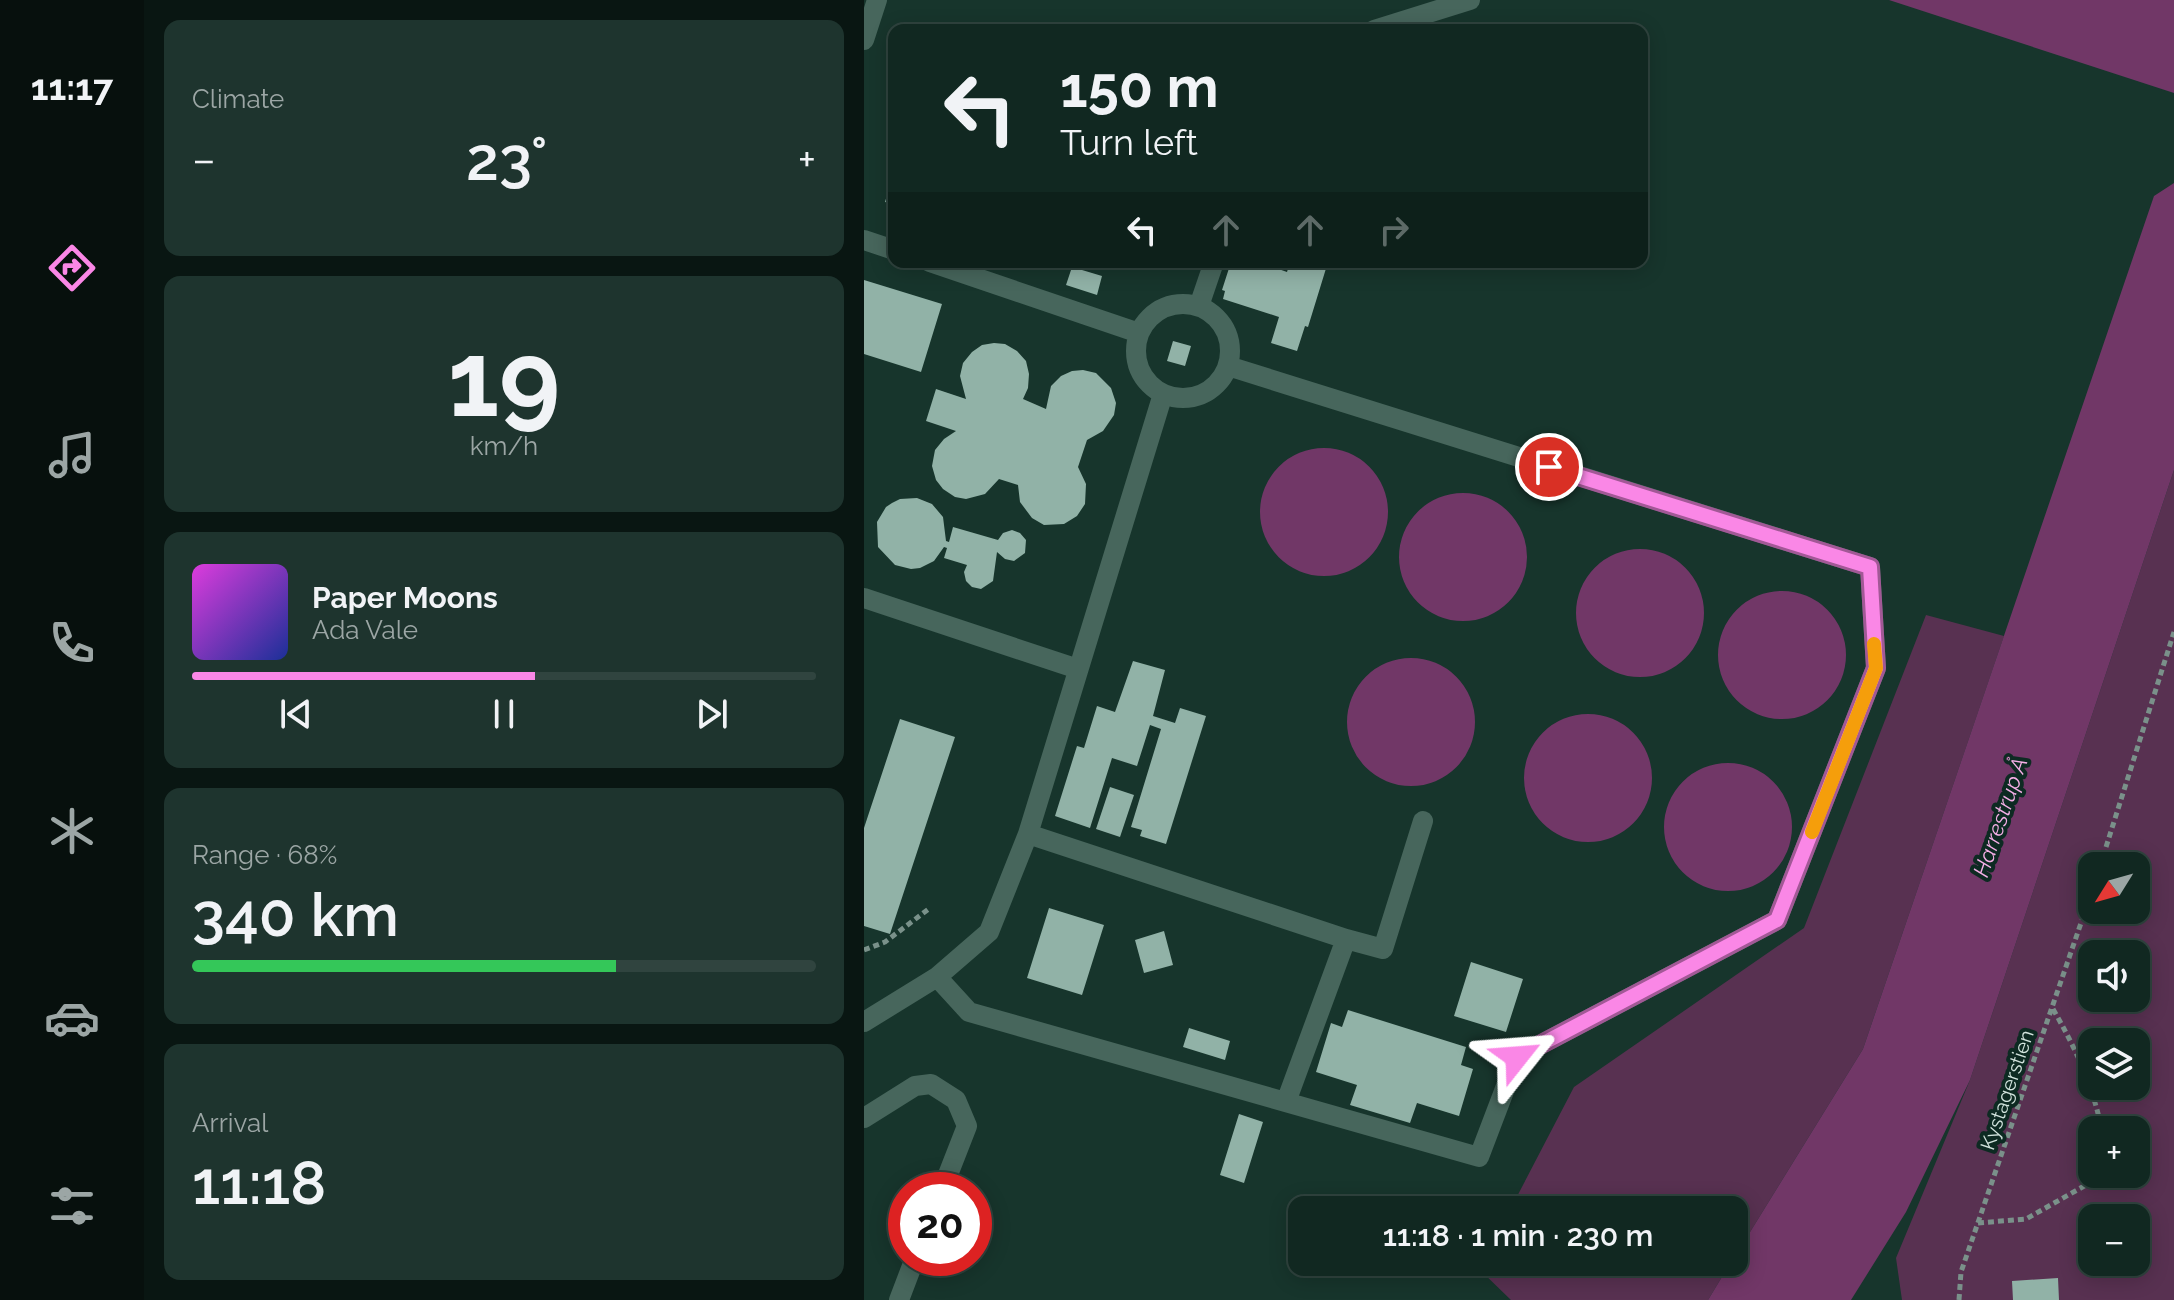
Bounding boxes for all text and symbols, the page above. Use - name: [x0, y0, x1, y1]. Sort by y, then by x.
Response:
- text: 150 m: [1060, 54, 1219, 120]
- icon: left: [928, 56, 1032, 160]
- text: 11:17: [31, 66, 113, 108]
- text: Climate: [192, 84, 284, 114]
- text: Turn left: [1060, 121, 1198, 163]
- text: 23°: [466, 124, 547, 194]
- text: −: [192, 134, 216, 185]
- text: +: [798, 134, 816, 185]
- icon: left: [1120, 208, 1164, 252]
- icon: ahead: [1204, 208, 1248, 252]
- icon: ahead: [1288, 208, 1332, 252]
- icon: right: [1372, 208, 1416, 252]
- icon: directions: [44, 240, 100, 296]
- text: 19: [448, 318, 560, 440]
- icon: music: [44, 427, 100, 483]
- text: km/h: [470, 431, 538, 461]
- pin: [1515, 433, 1583, 501]
- icon: arrive: [1527, 445, 1571, 489]
- text: Paper Moons: [312, 580, 498, 615]
- icon: phone: [44, 615, 100, 671]
- text: Ada Vale: [312, 615, 418, 645]
- icon: previous: [274, 692, 318, 736]
- icon: pause: [482, 692, 526, 736]
- icon: next: [690, 692, 734, 736]
- water label: Harrestrup Å: [1967, 754, 2033, 880]
- icon: climate: [44, 803, 100, 859]
- text: Range · 68%: [192, 840, 337, 870]
- north arrow: [2078, 852, 2150, 924]
- map controls: [2078, 852, 2150, 1276]
- text: 340 km: [192, 880, 399, 950]
- button: sound: [2078, 940, 2150, 1012]
- icon: car: [44, 990, 100, 1046]
- position arrow: [1475, 1015, 1559, 1099]
- street label: Kystagerstien: [1975, 1027, 2039, 1153]
- button: layers: [2078, 1028, 2150, 1100]
- text: Arrival: [192, 1108, 268, 1138]
- button: +: [2078, 1116, 2150, 1188]
- text: 11:18: [192, 1148, 326, 1218]
- speed limit sign: 20: [888, 1172, 992, 1276]
- icon: filters: [44, 1178, 100, 1234]
- button: −: [2078, 1204, 2150, 1276]
- text: 11:18 · 1 min · 230 m: [1383, 1218, 1653, 1253]

